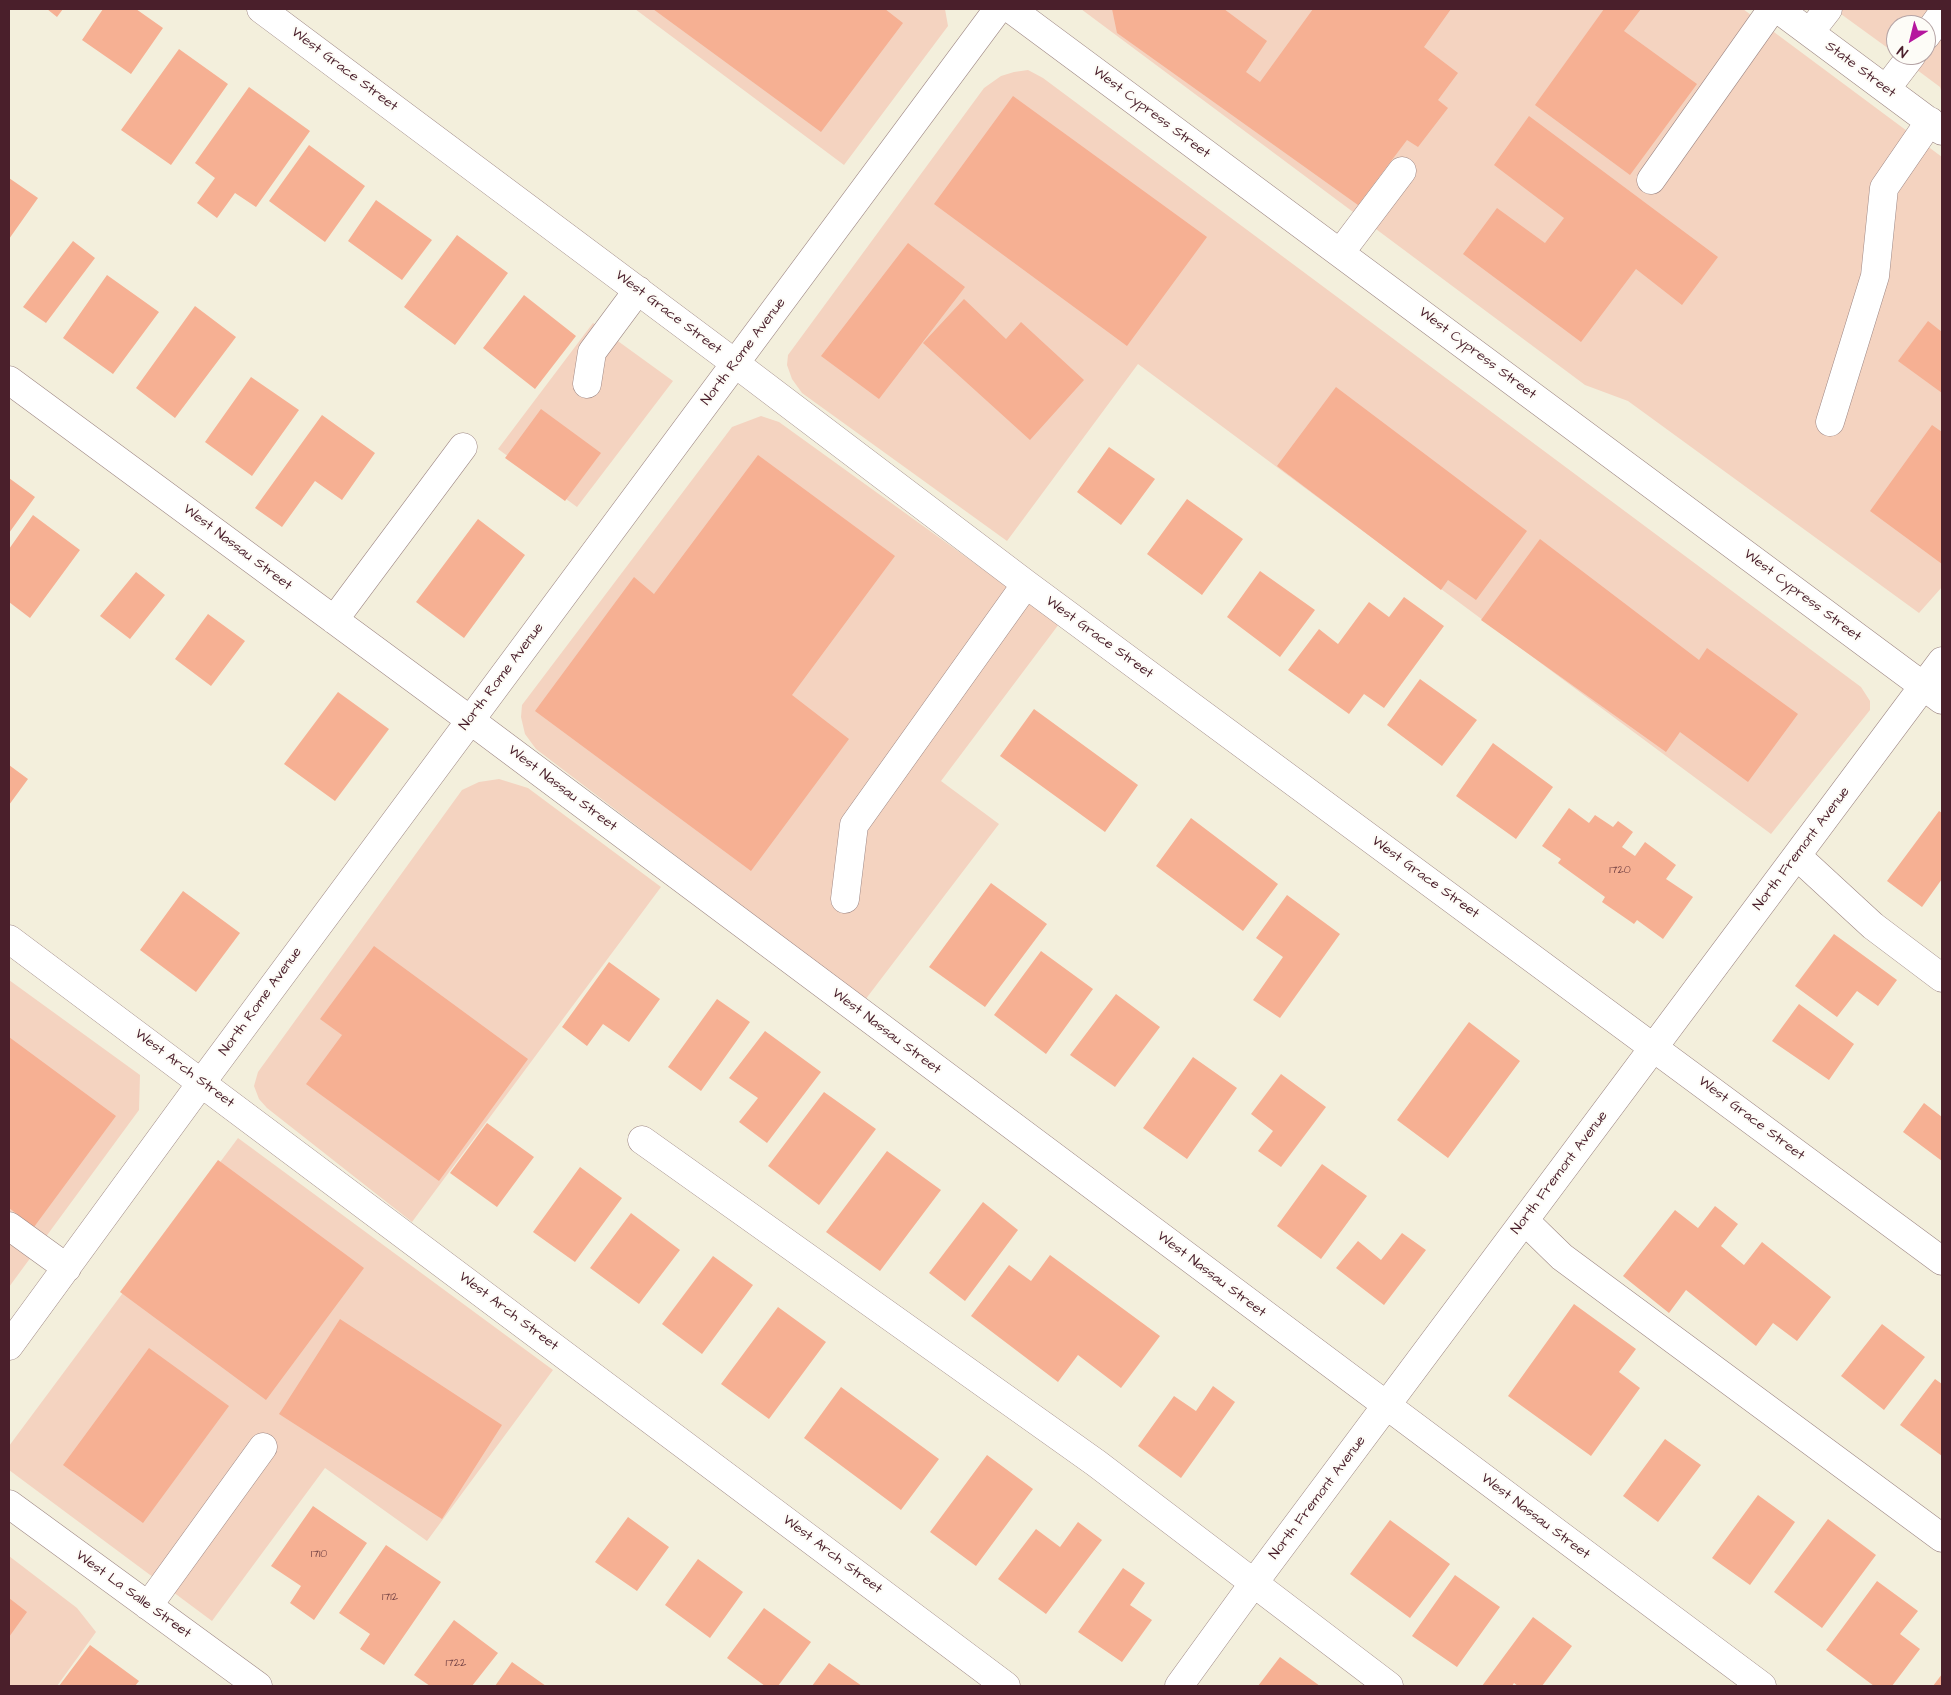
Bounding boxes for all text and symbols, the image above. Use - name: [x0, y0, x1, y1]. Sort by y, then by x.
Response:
- north arrow: [1886, 15, 1936, 65]
- street label: West Grace Street: [288, 25, 400, 115]
- street label: State Street: [1821, 38, 1899, 102]
- text: N: [1893, 41, 1912, 62]
- street label: West Cypress Street: [1089, 63, 1213, 163]
- street label: West Grace Street: [612, 268, 724, 358]
- street label: North Rome Avenue: [698, 295, 790, 409]
- street label: West Cypress Street: [1415, 304, 1539, 404]
- street label: West Nassau Street: [179, 502, 295, 594]
- street label: West Cypress Street: [1740, 546, 1864, 646]
- street label: West Grace Street: [1042, 593, 1156, 683]
- street label: North Rome Avenue: [456, 620, 548, 734]
- street label: West Nassau Street: [504, 743, 620, 835]
- street label: North Fremont Avenue: [1750, 784, 1854, 914]
- street label: West Grace Street: [1368, 833, 1482, 923]
- house number: 1720: [1609, 864, 1631, 878]
- street label: North Rome Avenue: [216, 944, 306, 1060]
- street label: West Nassau Street: [828, 986, 944, 1078]
- street label: West Arch Street: [131, 1026, 237, 1112]
- street label: West Grace Street: [1695, 1074, 1807, 1164]
- street label: North Fremont Avenue: [1508, 1108, 1612, 1238]
- street label: West Nassau Street: [1153, 1229, 1269, 1321]
- street label: West Arch Street: [455, 1269, 561, 1355]
- street label: North Fremont Avenue: [1266, 1433, 1370, 1563]
- street label: West Nassau Street: [1477, 1471, 1593, 1563]
- street label: West Arch Street: [779, 1512, 885, 1598]
- street label: West La Salle Street: [72, 1548, 194, 1642]
- house number: 1710: [311, 1548, 327, 1562]
- house number: 1712: [382, 1591, 398, 1605]
- house number: 1722: [446, 1657, 466, 1671]

